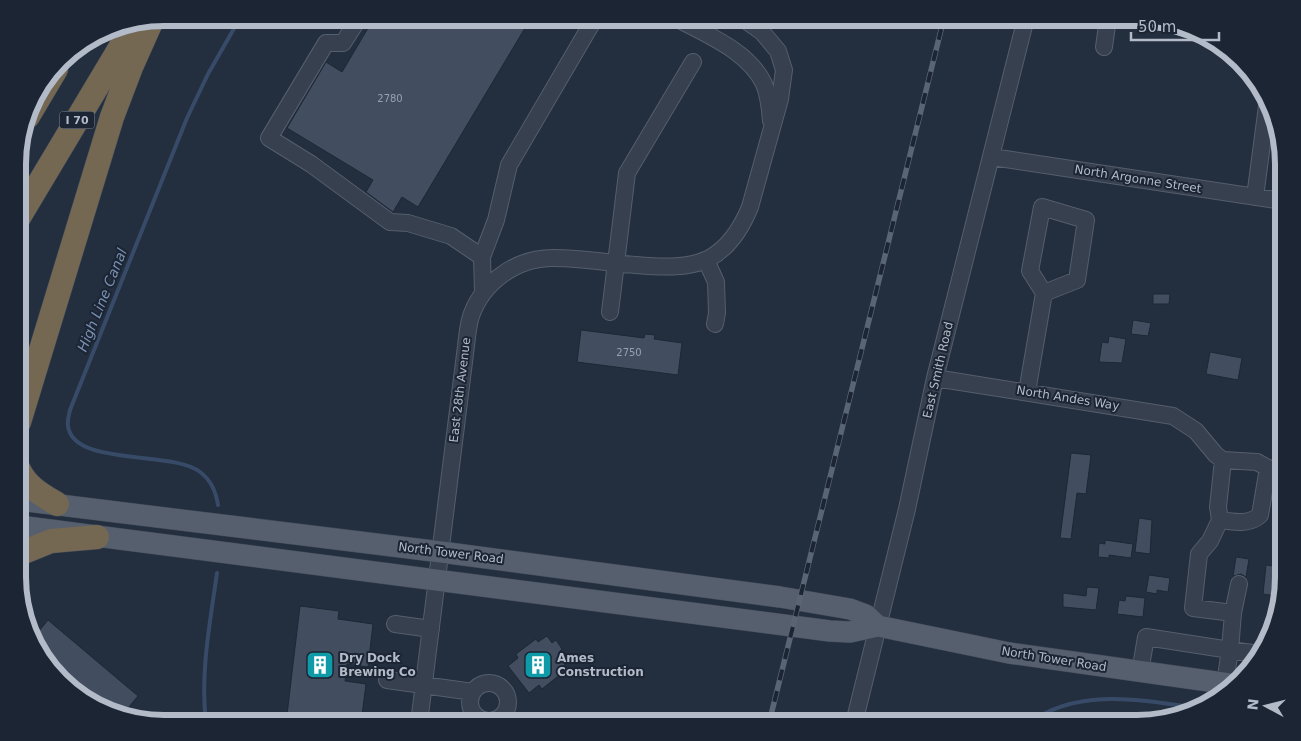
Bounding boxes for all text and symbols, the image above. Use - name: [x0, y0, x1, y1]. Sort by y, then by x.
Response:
- scale bar: [1131, 10, 1218, 42]
- text: 50 m: [1138, 18, 1176, 36]
- house number: 2780: [377, 93, 403, 104]
- road number: I 70: [60, 112, 94, 128]
- street label: North Argonne Street: [1074, 162, 1203, 196]
- water label: High Line Canal: [74, 246, 130, 354]
- street label: East Smith Road: [920, 320, 956, 420]
- street label: East 28th Avenue: [447, 337, 473, 443]
- house number: 2750: [616, 347, 642, 358]
- street label: North Andes Way: [1016, 383, 1120, 413]
- street label: North Tower Road: [398, 540, 504, 566]
- street label: North Tower Road: [1001, 644, 1107, 674]
- building icon: Dry Dock Brewing Co: [305, 650, 335, 680]
- building icon: Ames Construction: [523, 650, 553, 680]
- place label: Dry Dock Brewing Co: [339, 651, 416, 679]
- place label: Ames Construction: [557, 651, 644, 679]
- north arrow: [1241, 681, 1291, 731]
- text: N: [1244, 698, 1262, 711]

